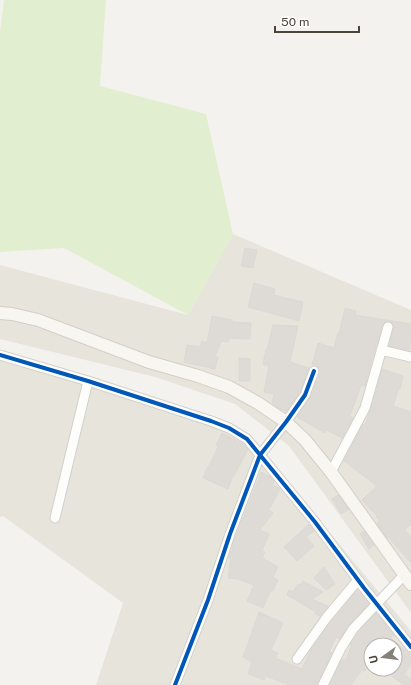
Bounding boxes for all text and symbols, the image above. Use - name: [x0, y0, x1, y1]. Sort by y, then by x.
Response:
- scale bar: [275, 8, 359, 34]
- text: 50 m: [281, 15, 309, 29]
- north arrow: [363, 637, 403, 677]
- text: U: [367, 654, 380, 665]

